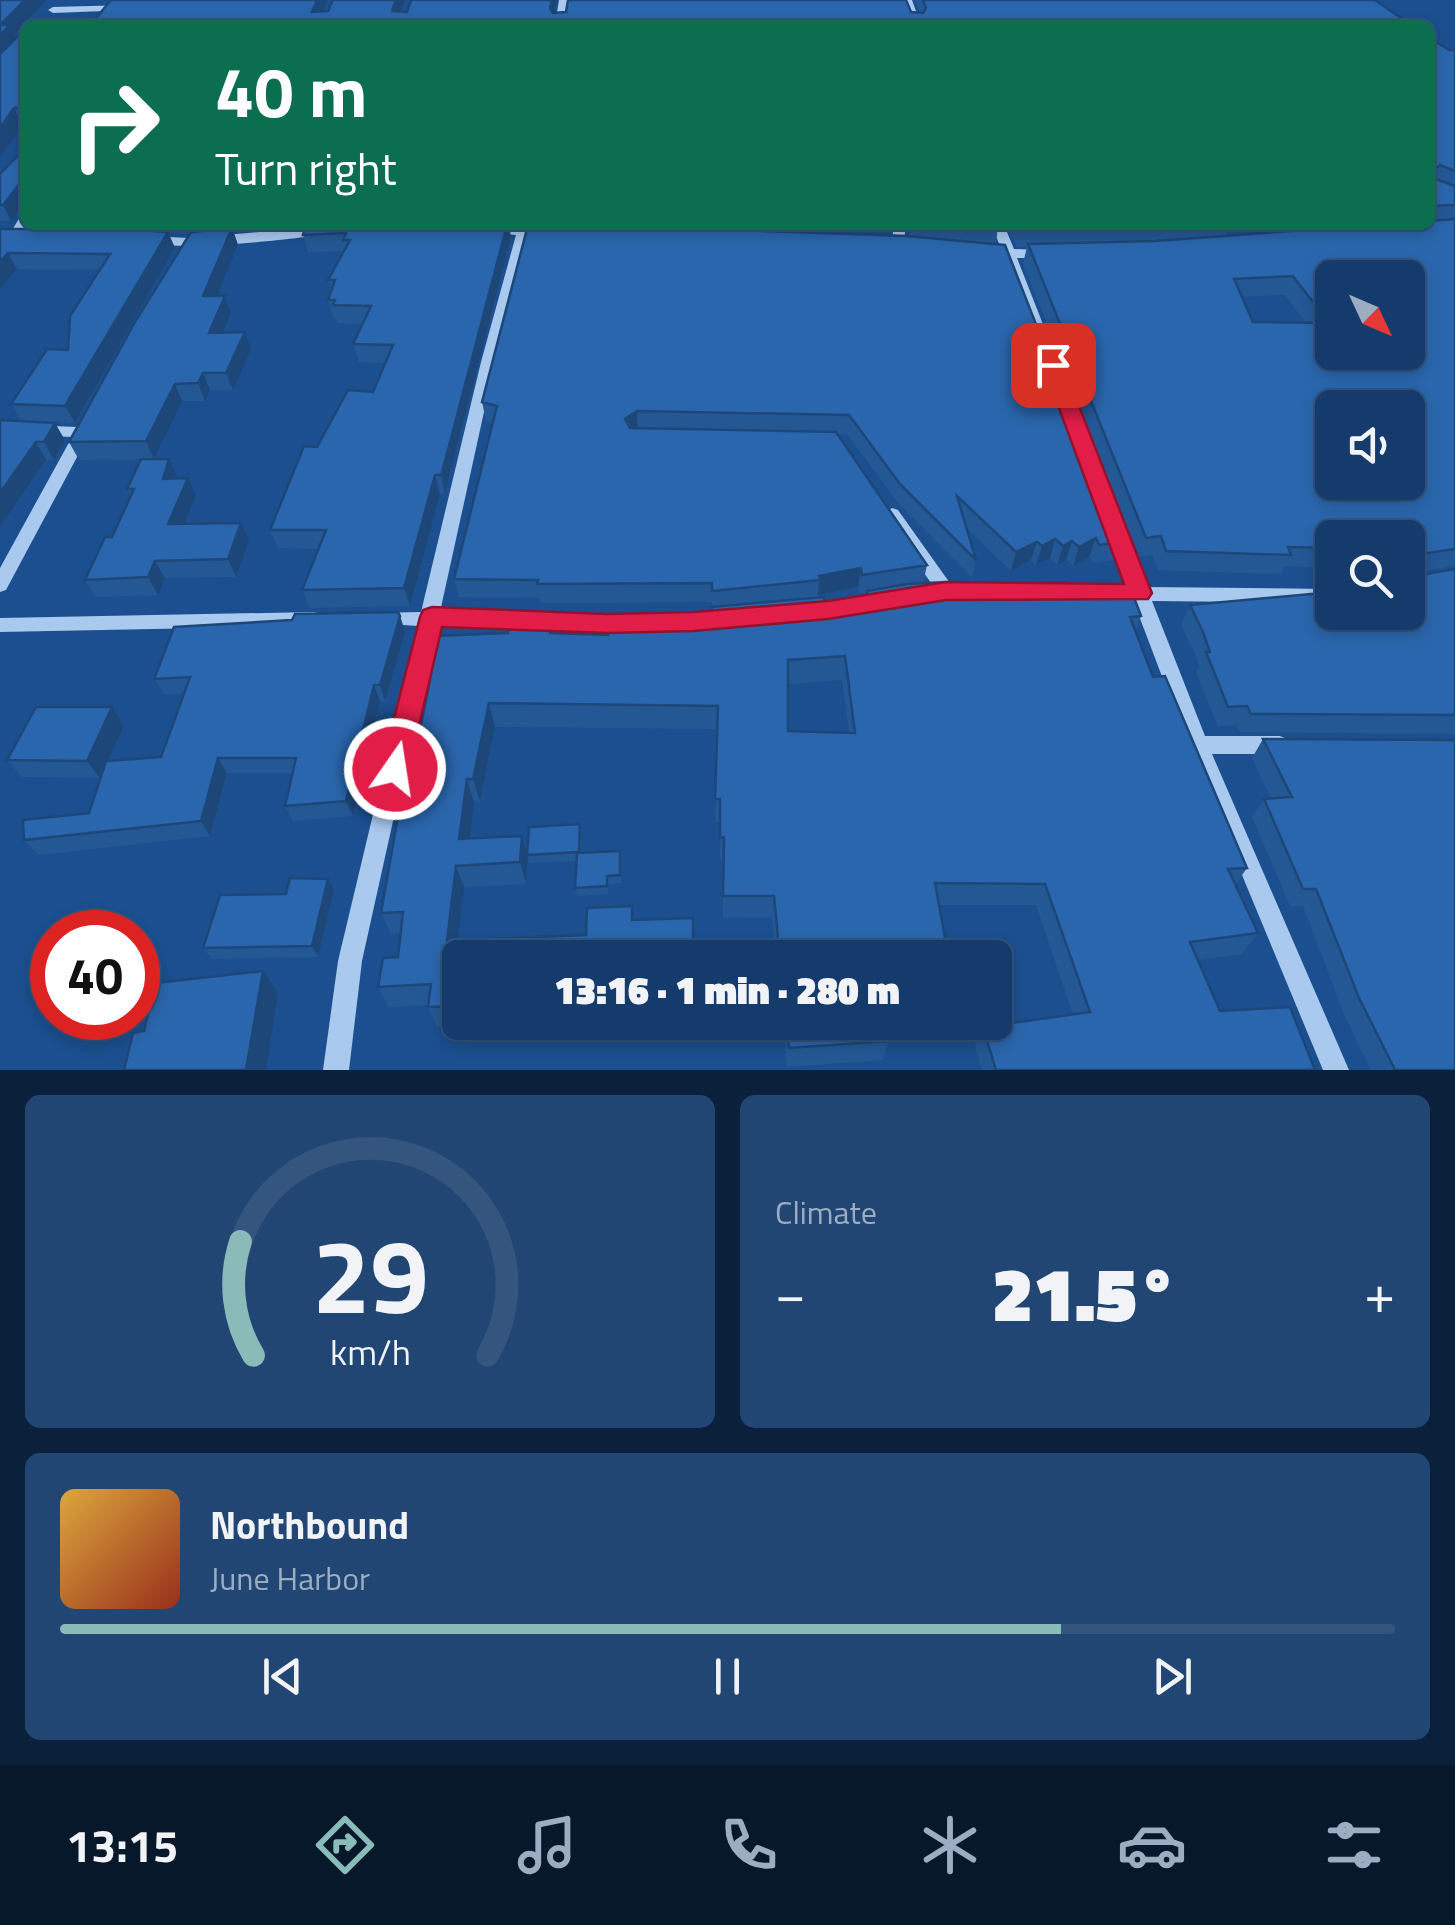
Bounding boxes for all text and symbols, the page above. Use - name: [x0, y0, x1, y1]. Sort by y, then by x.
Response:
- text: 40 m: [215, 38, 368, 144]
- icon: right: [50, 60, 180, 190]
- text: Turn right: [215, 134, 397, 202]
- north arrow: [1315, 260, 1425, 370]
- map controls: [1315, 260, 1425, 630]
- pin: [1011, 323, 1096, 408]
- icon: arrive: [1026, 338, 1081, 393]
- button: sound: [1315, 390, 1425, 500]
- button: search: [1315, 520, 1425, 630]
- position arrow: [343, 717, 447, 821]
- speed limit sign: 40: [30, 910, 160, 1040]
- text: 13:16 · 1 min · 280 m: [554, 961, 900, 1019]
- text: Climate: [775, 1188, 877, 1236]
- text: 29: [312, 1195, 428, 1353]
- text: 21.5°: [992, 1236, 1178, 1350]
- text: −: [775, 1251, 806, 1334]
- text: +: [1364, 1251, 1395, 1334]
- text: km/h: [330, 1324, 410, 1379]
- text: Northbound: [210, 1496, 409, 1554]
- text: June Harbor: [210, 1554, 370, 1602]
- icon: previous: [255, 1649, 310, 1704]
- icon: pause: [700, 1649, 755, 1704]
- icon: next: [1145, 1649, 1200, 1704]
- icon: directions: [310, 1810, 380, 1880]
- icon: music: [512, 1810, 582, 1880]
- icon: phone: [714, 1810, 784, 1880]
- icon: climate: [915, 1810, 985, 1880]
- icon: car: [1117, 1810, 1187, 1880]
- icon: filters: [1319, 1810, 1389, 1880]
- text: 13:15: [66, 1811, 178, 1879]

